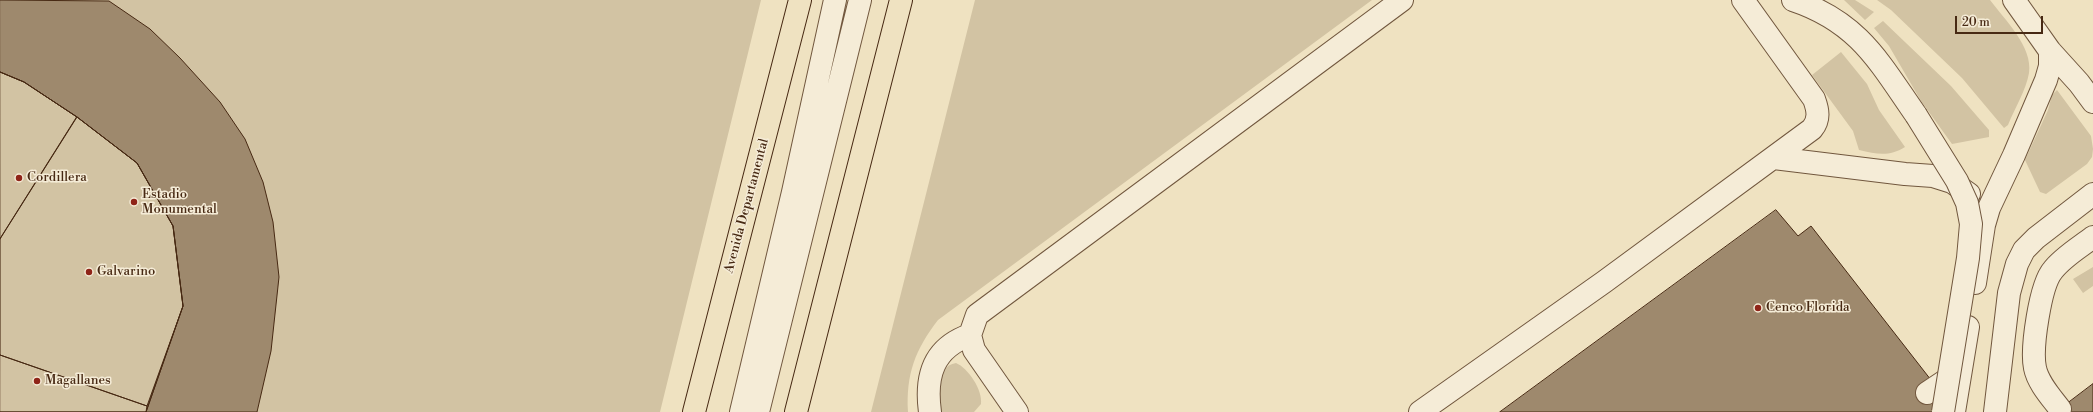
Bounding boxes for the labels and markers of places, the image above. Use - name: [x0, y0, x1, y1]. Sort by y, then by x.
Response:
- place label: Cordillera: [27, 170, 87, 186]
- marker: Cordillera: [14, 173, 24, 183]
- place label: Estadio Monumental: [142, 187, 217, 218]
- marker: Estadio Monumental: [129, 197, 139, 207]
- place label: Galvarino: [97, 264, 155, 280]
- marker: Galvarino: [84, 267, 94, 277]
- place label: Cenco Florida: [1766, 300, 1850, 316]
- marker: Cenco Florida: [1753, 303, 1763, 313]
- place label: Magallanes: [45, 373, 111, 389]
- marker: Magallanes: [32, 376, 42, 386]

